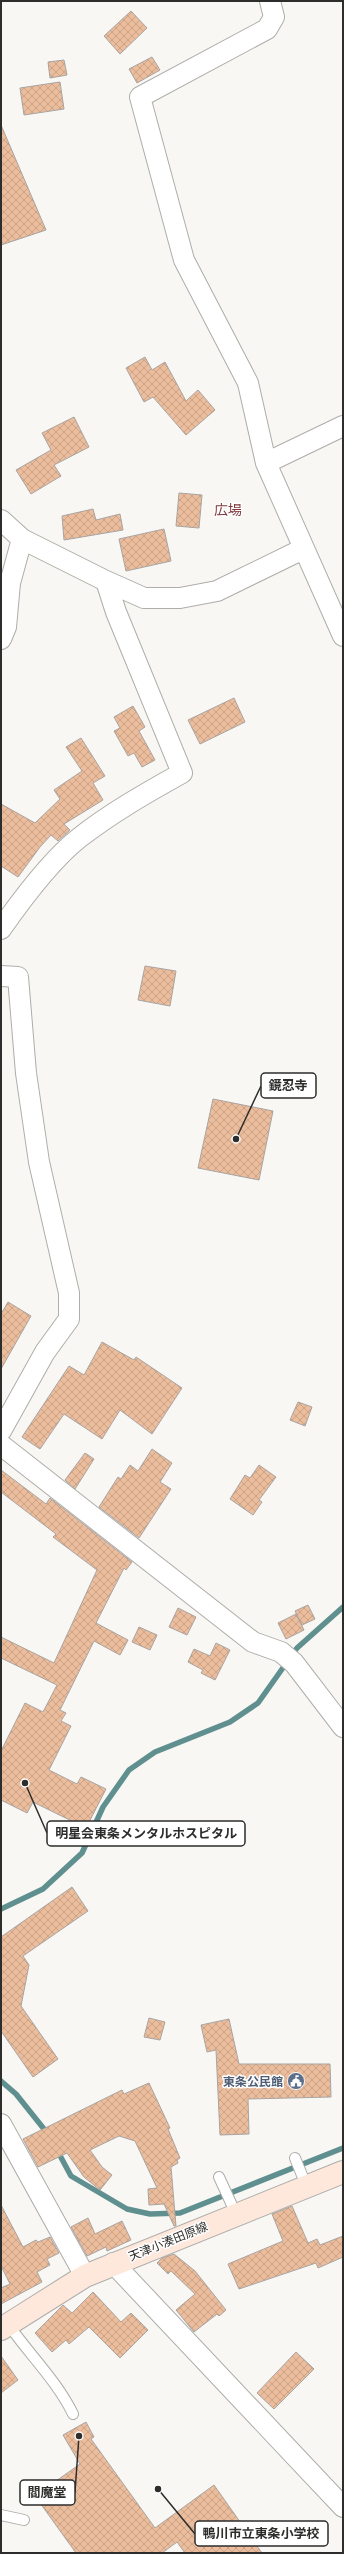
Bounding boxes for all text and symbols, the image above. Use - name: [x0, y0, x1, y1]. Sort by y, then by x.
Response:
- district label: 広場: [214, 501, 242, 519]
- callout: 鏡忍寺: [261, 1073, 316, 1098]
- text: 鏡忍寺: [268, 1077, 308, 1093]
- callout: 明星会東条メンタルホスピタル: [47, 1821, 245, 1846]
- text: 明星会東条メンタルホスピタル: [55, 1825, 237, 1841]
- public building icon: 東条公民館: [286, 2071, 306, 2091]
- place label: 東条公民館: [223, 2074, 283, 2089]
- street label: 天津小湊田原線: [126, 2218, 210, 2264]
- callout: 閻魔堂: [20, 2480, 75, 2505]
- text: 閻魔堂: [27, 2484, 67, 2500]
- callout: 鴨川市立東条小学校: [195, 2521, 328, 2546]
- text: 鴨川市立東条小学校: [202, 2525, 320, 2541]

